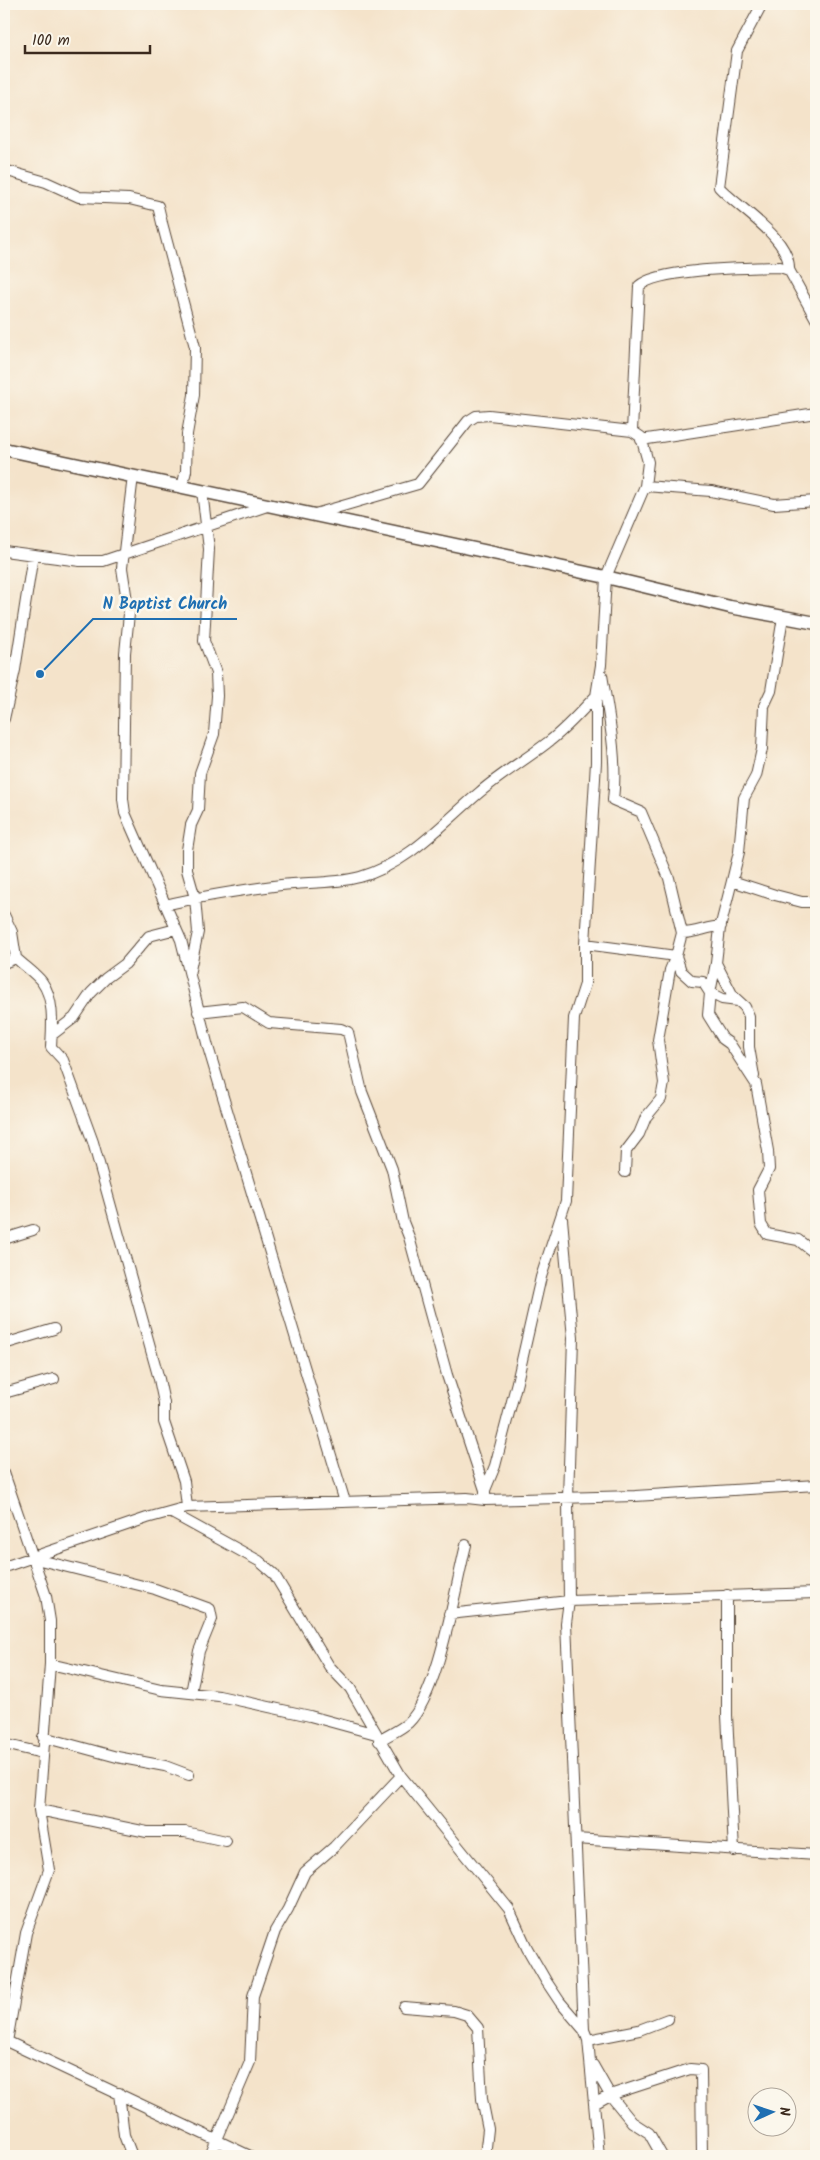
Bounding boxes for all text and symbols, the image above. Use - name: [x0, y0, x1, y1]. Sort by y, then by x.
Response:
- scale bar: [25, 22, 150, 54]
- text: 100 m: [32, 29, 70, 53]
- callout: N Baptist Church: [93, 588, 237, 619]
- text: N Baptist Church: [103, 592, 227, 617]
- north arrow: [748, 2088, 798, 2138]
- text: N: [773, 2106, 795, 2117]

